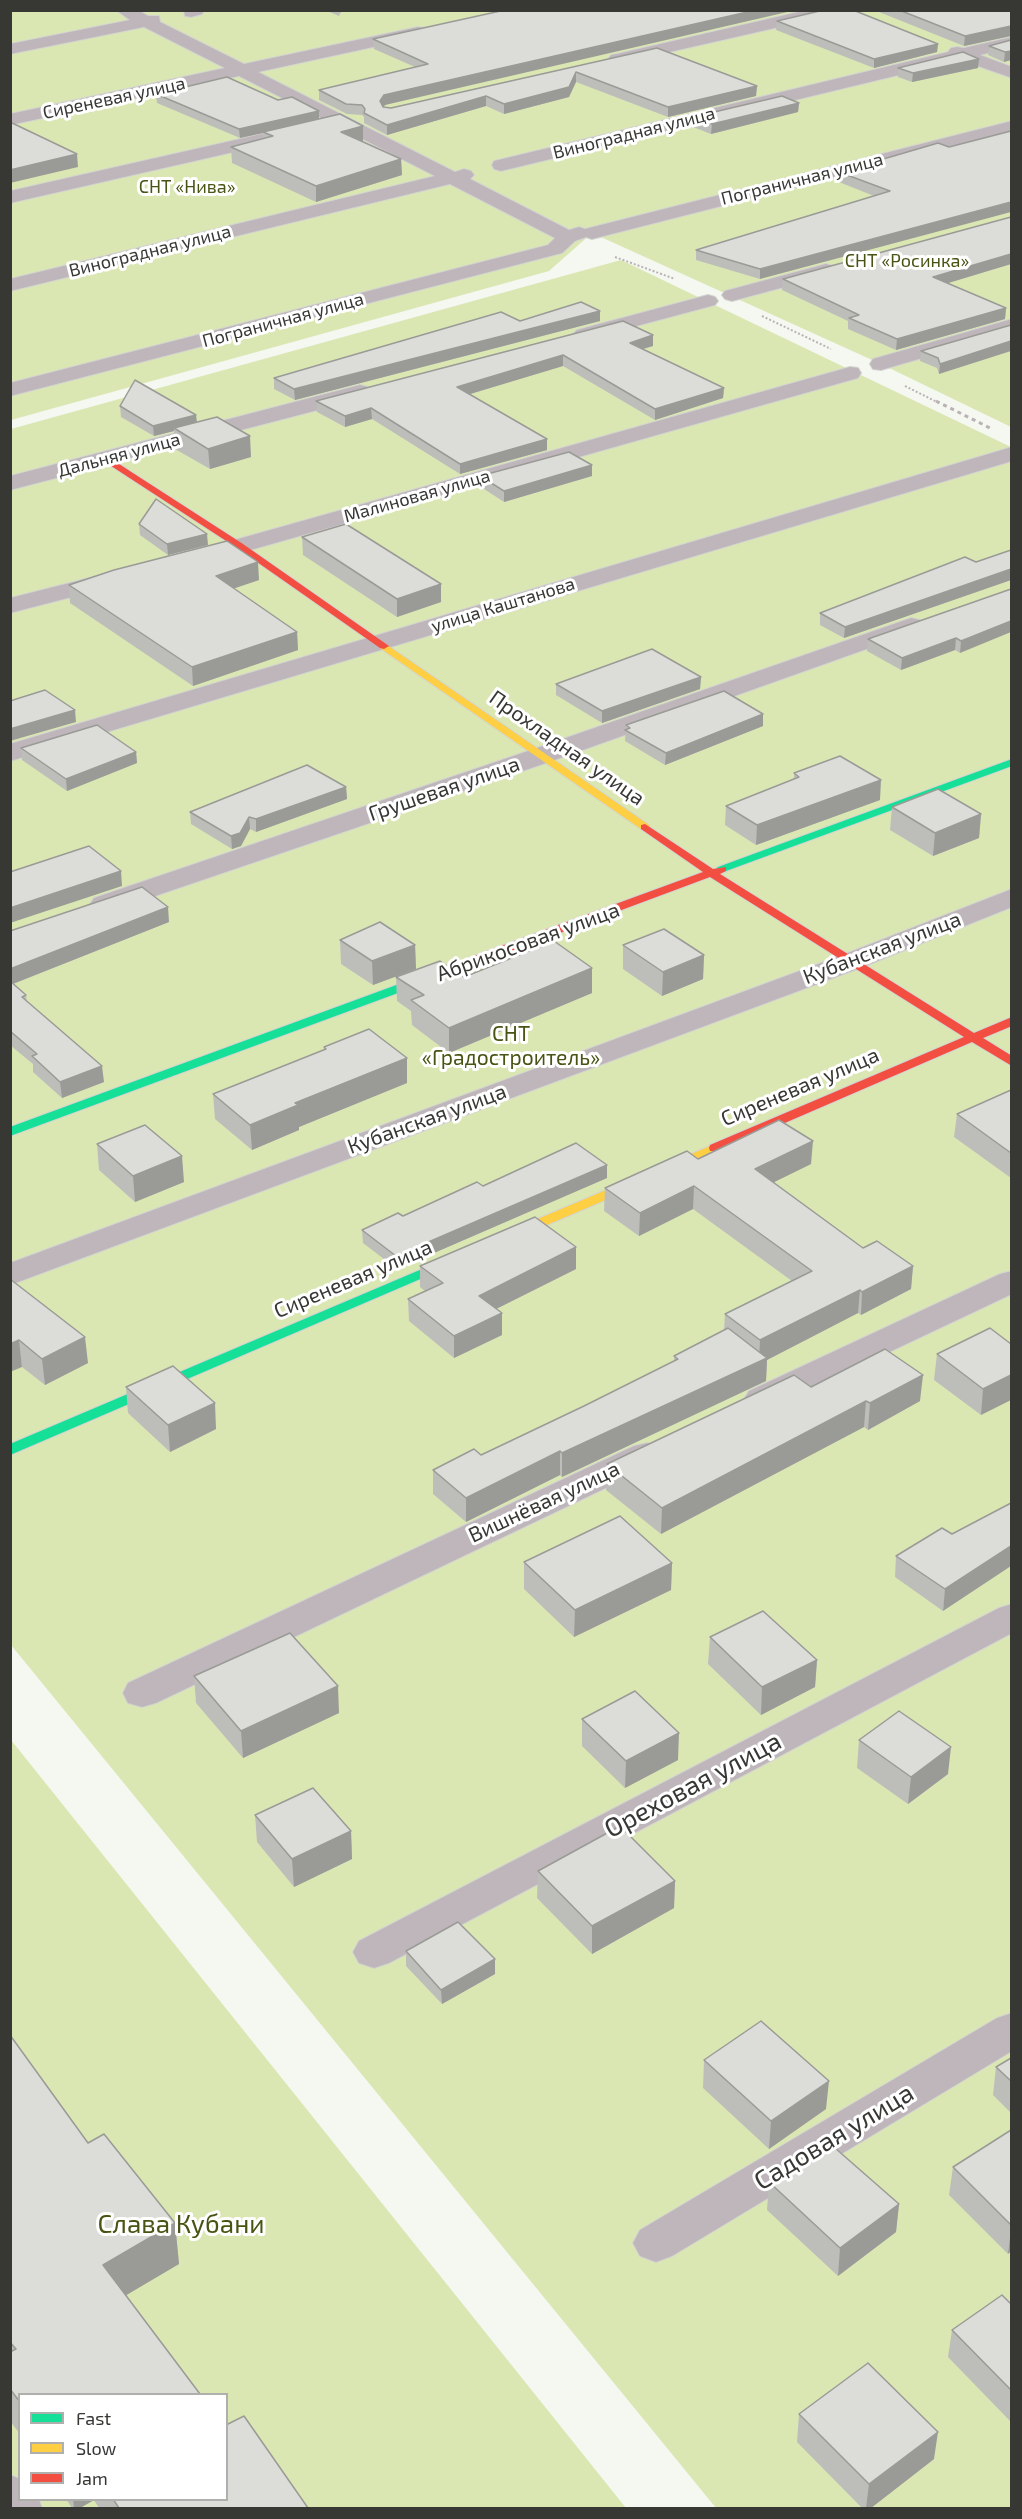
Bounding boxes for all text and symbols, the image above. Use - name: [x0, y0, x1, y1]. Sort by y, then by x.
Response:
- street label: Сиреневая улица: [41, 72, 187, 124]
- street label: Виноградная улица: [551, 102, 717, 164]
- street label: Пограничная улица: [719, 148, 885, 210]
- park label: СНТ «Нива»: [139, 176, 235, 198]
- street label: Виноградная улица: [67, 220, 233, 282]
- park label: СНТ «Росинка»: [845, 250, 969, 272]
- street label: Пограничная улица: [200, 288, 366, 352]
- street label: Дальняя улица: [55, 428, 183, 482]
- street label: Малиновая улица: [341, 465, 493, 527]
- street label: улица Каштанова: [429, 573, 577, 637]
- street label: Прохладная улица: [485, 685, 649, 811]
- street label: Грушевая улица: [365, 751, 523, 827]
- street label: Абрикосовая улица: [433, 897, 623, 987]
- street label: Кубанская улица: [799, 906, 965, 990]
- park label: СНТ «Градостроитель»: [422, 1021, 600, 1071]
- street label: Сиреневая улица: [717, 1042, 883, 1132]
- street label: Кубанская улица: [344, 1079, 510, 1159]
- street label: Сиреневая улица: [270, 1234, 436, 1324]
- street label: Вишнёвая улица: [464, 1456, 624, 1548]
- street label: Ореховая улица: [599, 1725, 787, 1845]
- street label: Садовая улица: [749, 2077, 919, 2197]
- park label: Слава Кубани: [97, 2208, 265, 2240]
- legend: [18, 2393, 228, 2501]
- text: Fast: [76, 2407, 111, 2429]
- text: Slow: [76, 2437, 116, 2459]
- text: Jam: [76, 2467, 108, 2489]

